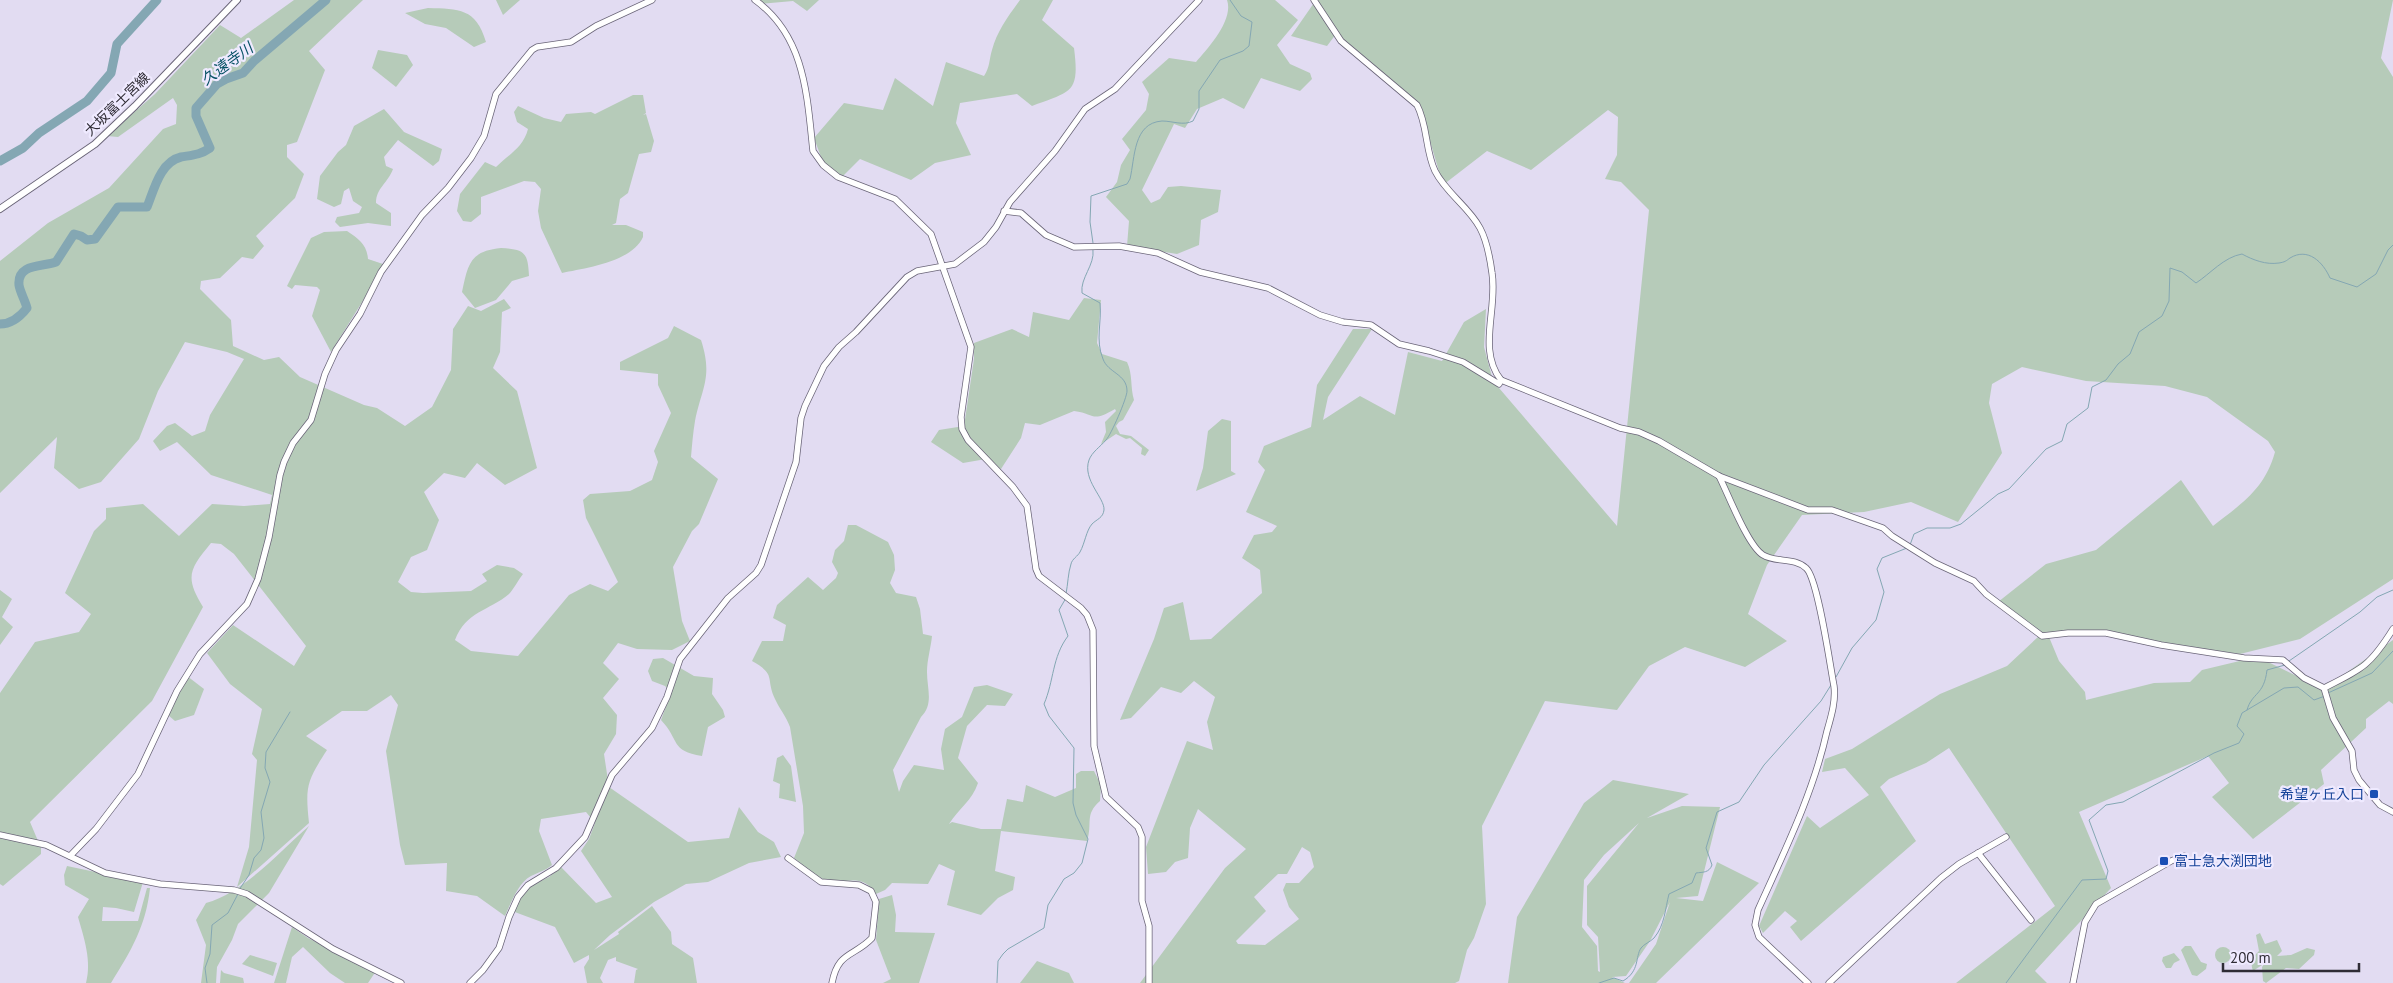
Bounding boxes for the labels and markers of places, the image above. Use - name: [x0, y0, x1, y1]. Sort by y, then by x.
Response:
- place label: 希望ヶ丘入口: [2280, 785, 2364, 803]
- marker: 希望ヶ丘入口: [2368, 788, 2380, 800]
- place label: 富士急大渕団地: [2174, 852, 2272, 870]
- marker: 富士急大渕団地: [2158, 855, 2170, 867]

